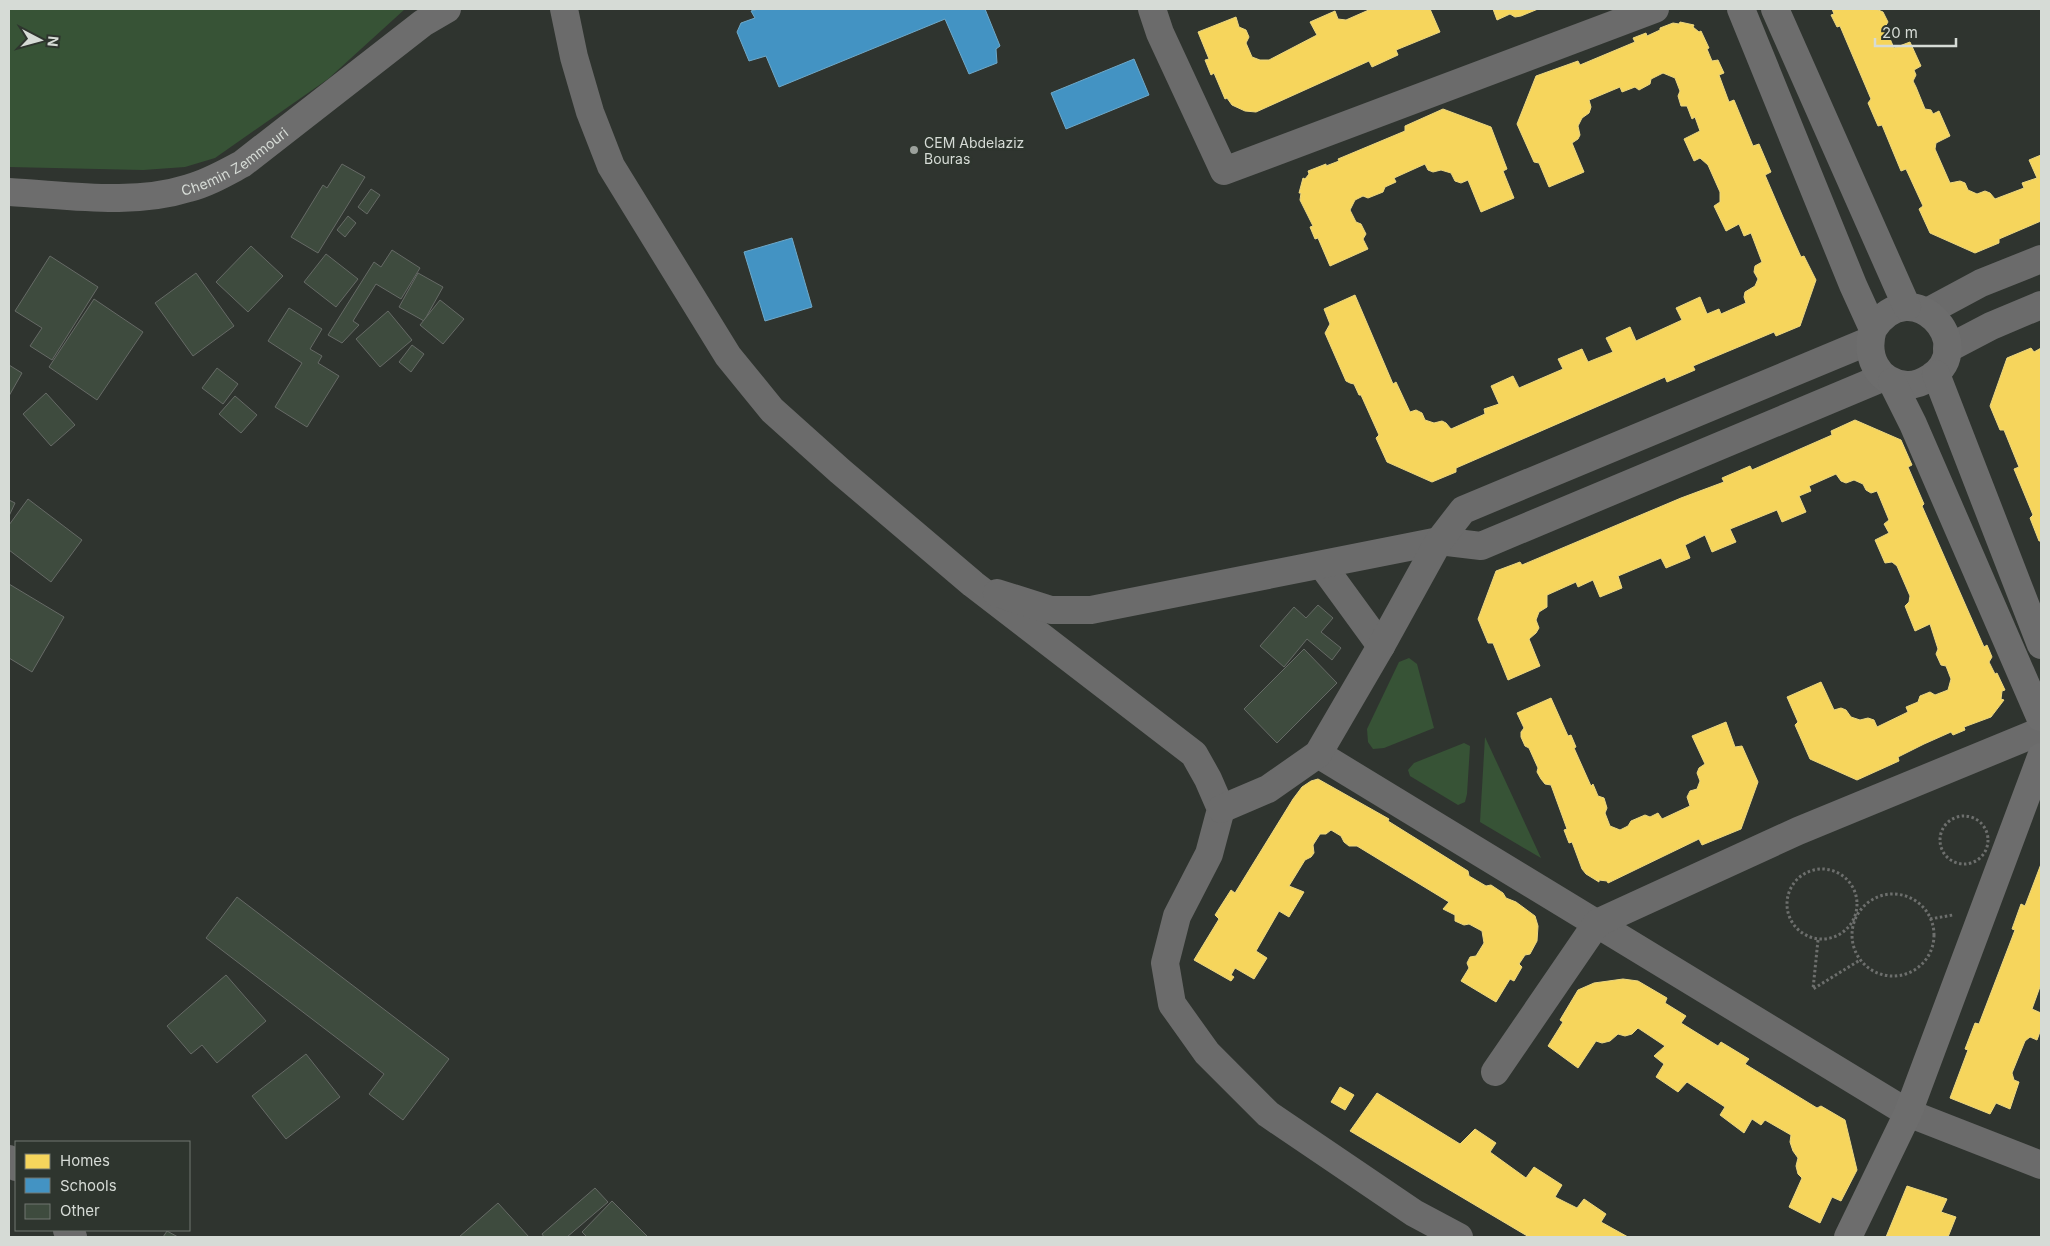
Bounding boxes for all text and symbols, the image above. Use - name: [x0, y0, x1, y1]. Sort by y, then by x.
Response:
- north arrow: [15, 15, 65, 65]
- scale bar: [1875, 15, 1956, 47]
- text: 20 m: [1882, 23, 1918, 42]
- text: N: [44, 35, 62, 48]
- street label: Chemin Zemmouri: [179, 123, 291, 198]
- place label: CEM Abdelaziz Bouras: [924, 134, 1024, 167]
- marker: CEM Abdelaziz Bouras: [908, 144, 920, 156]
- legend: [15, 1141, 190, 1231]
- text: Homes: [60, 1151, 110, 1170]
- text: Schools: [60, 1176, 117, 1195]
- text: Other: [60, 1201, 100, 1220]

